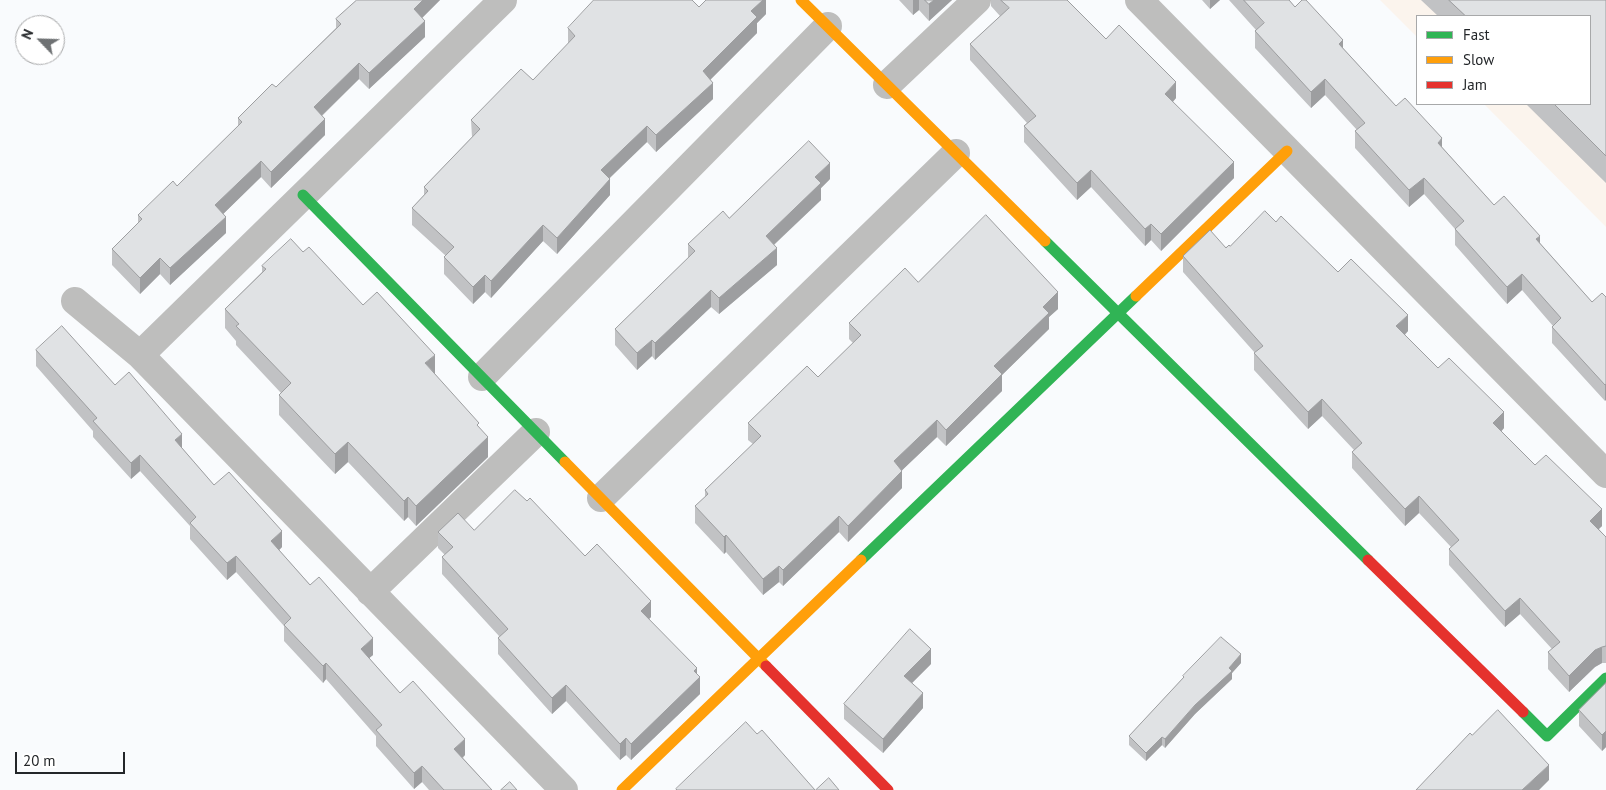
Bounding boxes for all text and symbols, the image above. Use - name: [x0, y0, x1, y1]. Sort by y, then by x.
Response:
- north arrow: [15, 15, 65, 65]
- legend: [1416, 15, 1591, 105]
- text: Fast: [1463, 25, 1490, 44]
- text: N: [17, 26, 37, 42]
- text: Slow: [1463, 50, 1494, 69]
- text: Jam: [1463, 75, 1487, 94]
- scale bar: [18, 742, 128, 774]
- text: 20 m: [23, 751, 56, 770]

